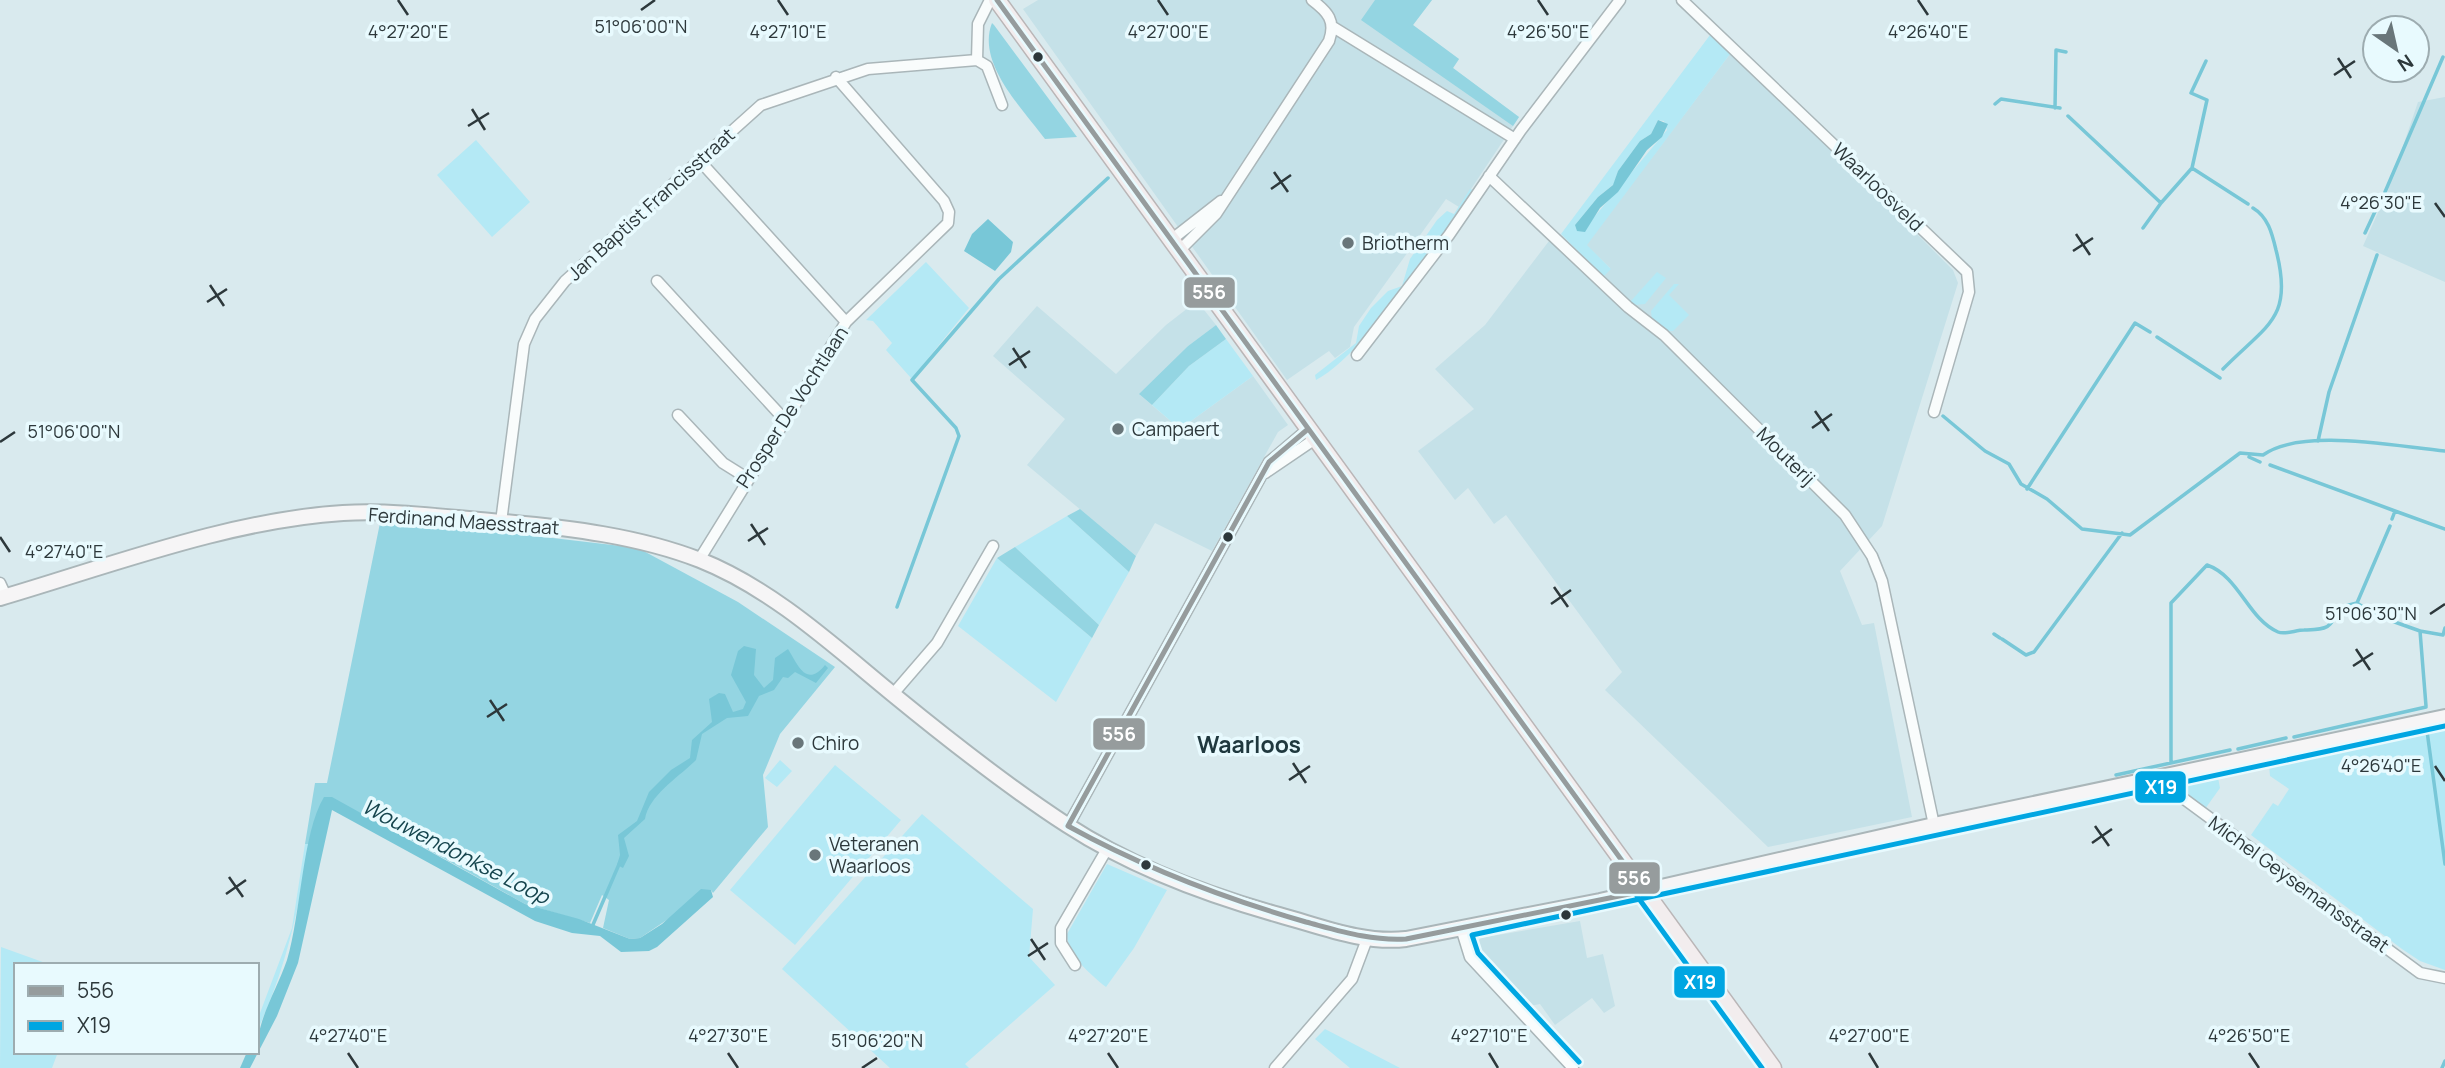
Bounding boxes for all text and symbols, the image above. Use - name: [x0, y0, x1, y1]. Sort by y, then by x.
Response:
- text: 51°06'00"N: [595, 14, 687, 38]
- north arrow: [2361, 14, 2431, 84]
- text: 4°27'20"E: [368, 19, 448, 43]
- text: 4°27'10"E: [749, 19, 827, 43]
- text: 4°27'00"E: [1127, 19, 1209, 43]
- text: 4°26'50"E: [1507, 19, 1589, 43]
- text: 4°26'40"E: [1888, 19, 1968, 43]
- text: N: [2393, 48, 2418, 78]
- unlabelled marker: [1031, 50, 1045, 64]
- street label: Jan Baptist Francisstraat: [562, 122, 740, 286]
- street label: Waarloosveld: [1827, 137, 1929, 237]
- text: 4°26'30"E: [2340, 190, 2422, 214]
- place label: Briotherm: [1362, 230, 1449, 256]
- marker: Briotherm: [1340, 235, 1356, 251]
- line badge: 556: [1183, 276, 1236, 309]
- text: 556: [1192, 279, 1226, 305]
- street label: Prosper De Vochtlaan: [730, 321, 854, 493]
- place label: Campaert: [1132, 416, 1220, 442]
- text: 51°06'00"N: [28, 419, 120, 443]
- marker: Campaert: [1110, 421, 1126, 437]
- street label: Mouterij: [1751, 421, 1821, 491]
- street label: Ferdinand Maesstraat: [368, 501, 560, 541]
- unlabelled marker: [1221, 530, 1235, 544]
- text: 4°27'40"E: [25, 539, 103, 563]
- text: 51°06'30"N: [2325, 601, 2417, 625]
- line badge: 556: [1092, 717, 1146, 751]
- text: 556: [1102, 721, 1136, 747]
- district label: Waarloos: [1197, 728, 1301, 760]
- place label: Chiro: [812, 730, 859, 756]
- marker: Chiro: [790, 735, 806, 751]
- text: 4°26'40"E: [2341, 753, 2421, 777]
- line badge: X19: [2134, 770, 2187, 804]
- text: X19: [2145, 774, 2177, 800]
- water label: Wouwendonkse Loop: [358, 792, 556, 911]
- street label: Michel Geysemansstraat: [2203, 810, 2395, 958]
- place label: Veteranen Waarloos: [829, 831, 919, 879]
- marker: Veteranen Waarloos: [807, 847, 823, 863]
- unlabelled marker: [1139, 858, 1153, 872]
- line badge: 556: [1608, 861, 1661, 895]
- text: 556: [1617, 865, 1651, 891]
- unlabelled marker: [1559, 908, 1573, 922]
- legend: [14, 963, 259, 1054]
- line badge: X19: [1673, 965, 1726, 999]
- text: X19: [1684, 969, 1716, 995]
- text: 556: [77, 976, 114, 1004]
- text: X19: [77, 1011, 111, 1039]
- text: 4°27'40"E: [309, 1023, 387, 1047]
- text: 4°27'30"E: [688, 1023, 768, 1047]
- text: 4°27'20"E: [1068, 1023, 1148, 1047]
- text: 4°27'10"E: [1450, 1023, 1528, 1047]
- text: 4°27'00"E: [1828, 1023, 1910, 1047]
- text: 4°26'50"E: [2208, 1023, 2290, 1047]
- text: 51°06'20"N: [831, 1028, 923, 1052]

